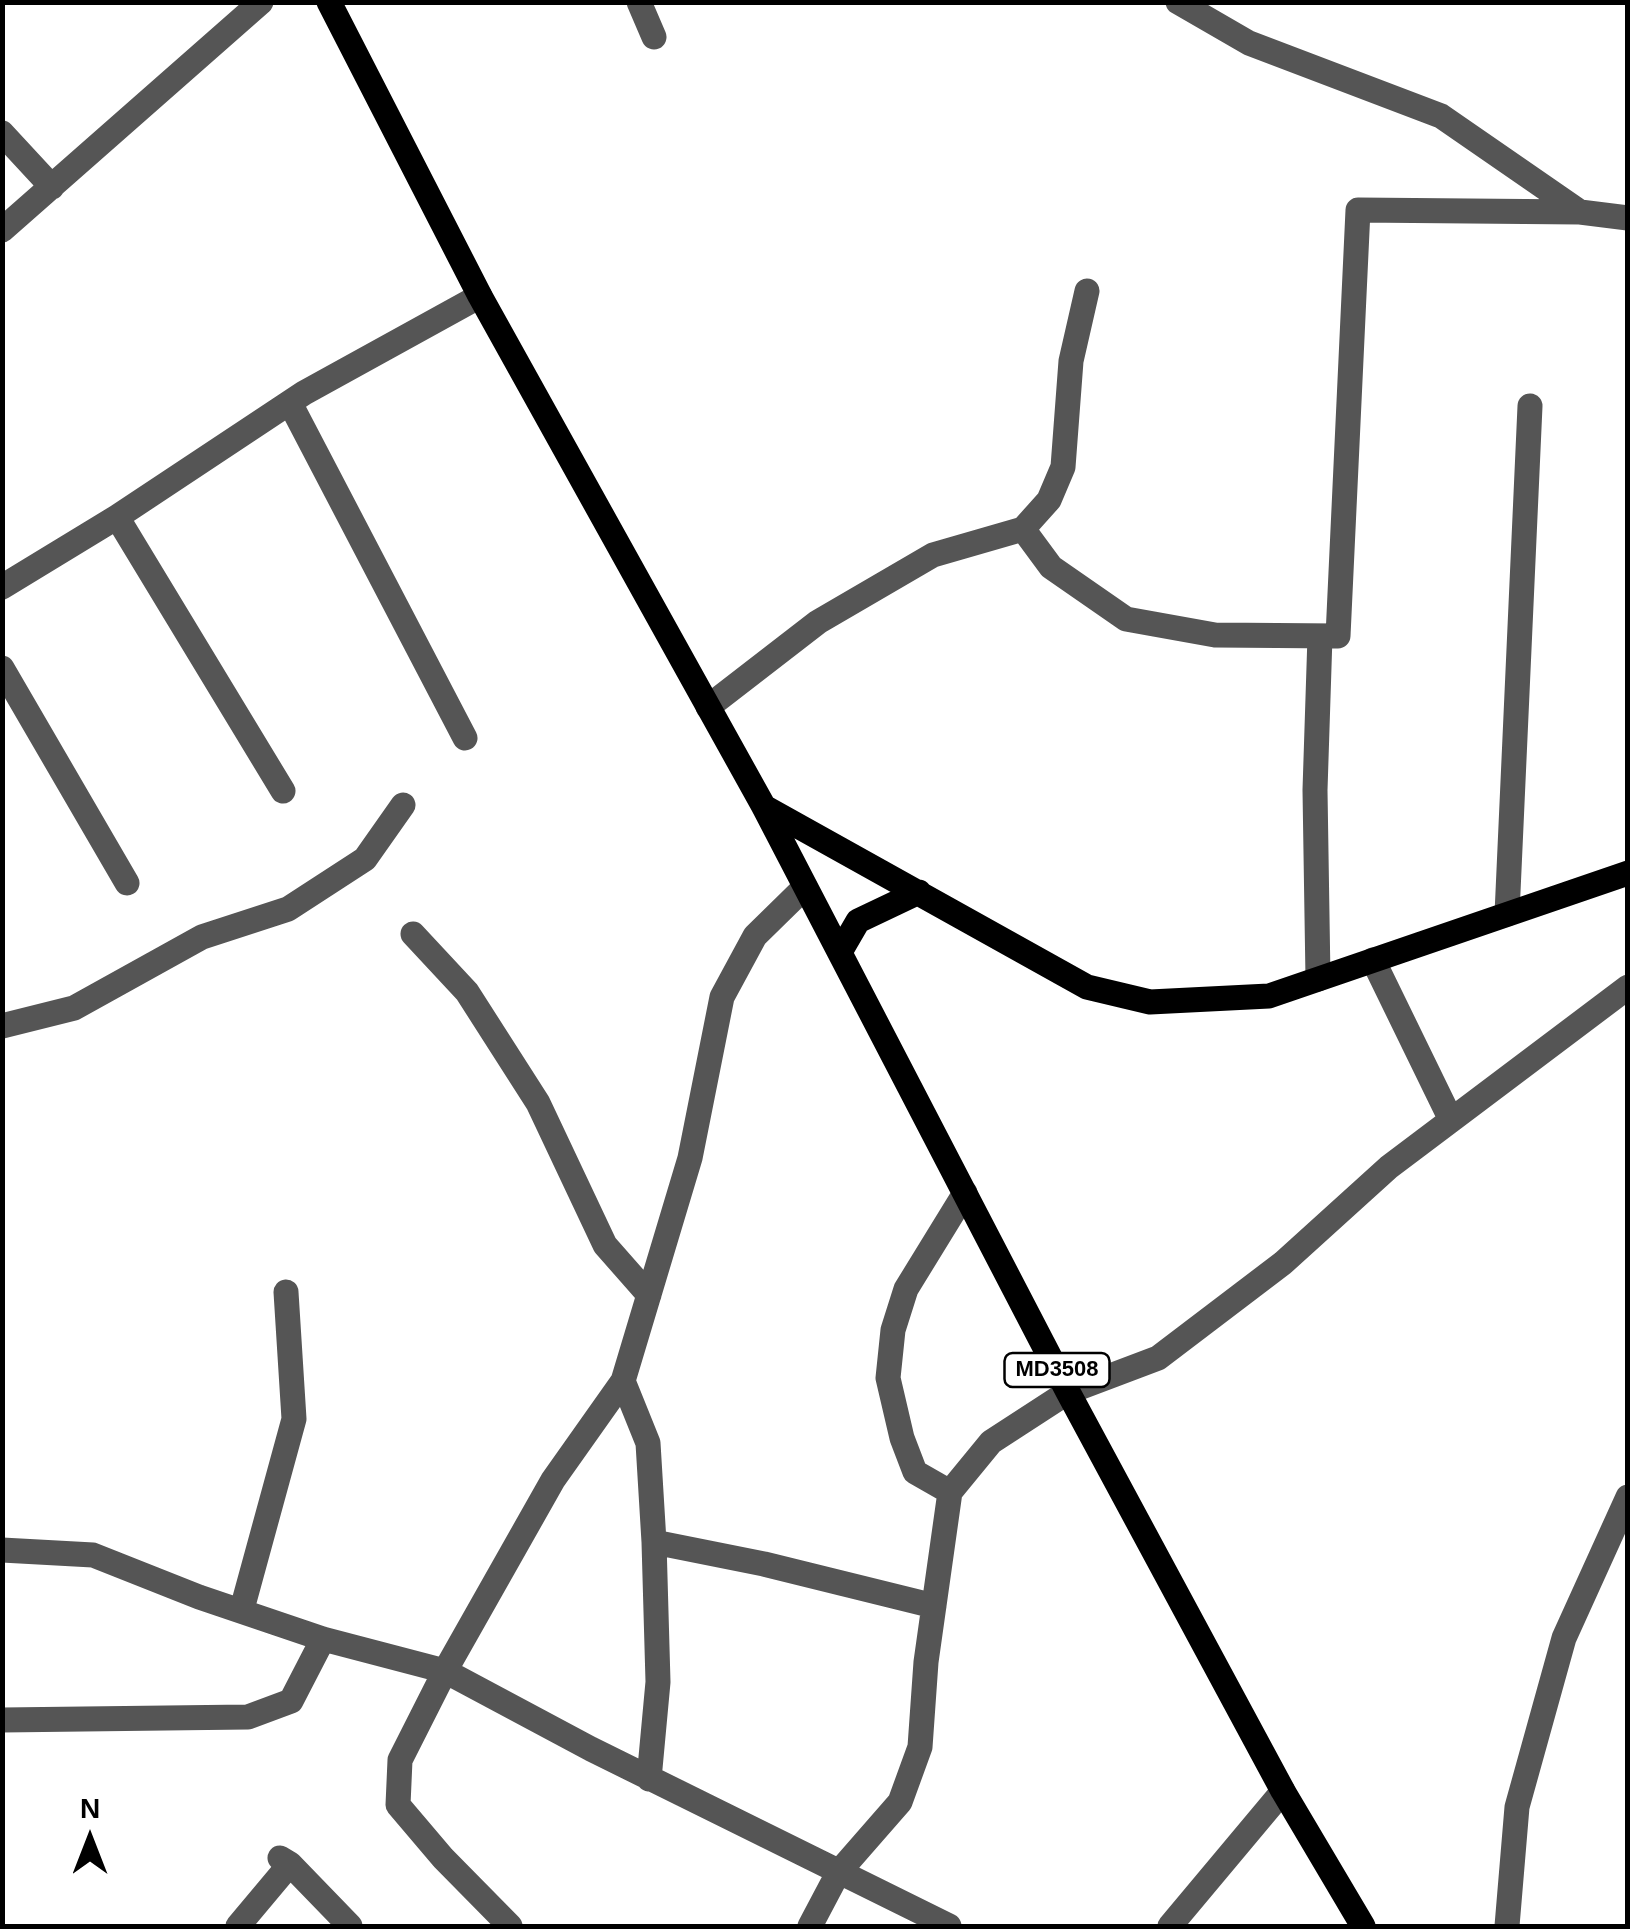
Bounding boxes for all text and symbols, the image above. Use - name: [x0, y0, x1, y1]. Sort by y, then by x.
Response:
- road number: MD3508: [1004, 1353, 1110, 1387]
- north arrow: [40, 1789, 140, 1889]
- text: N: [80, 1793, 100, 1824]

